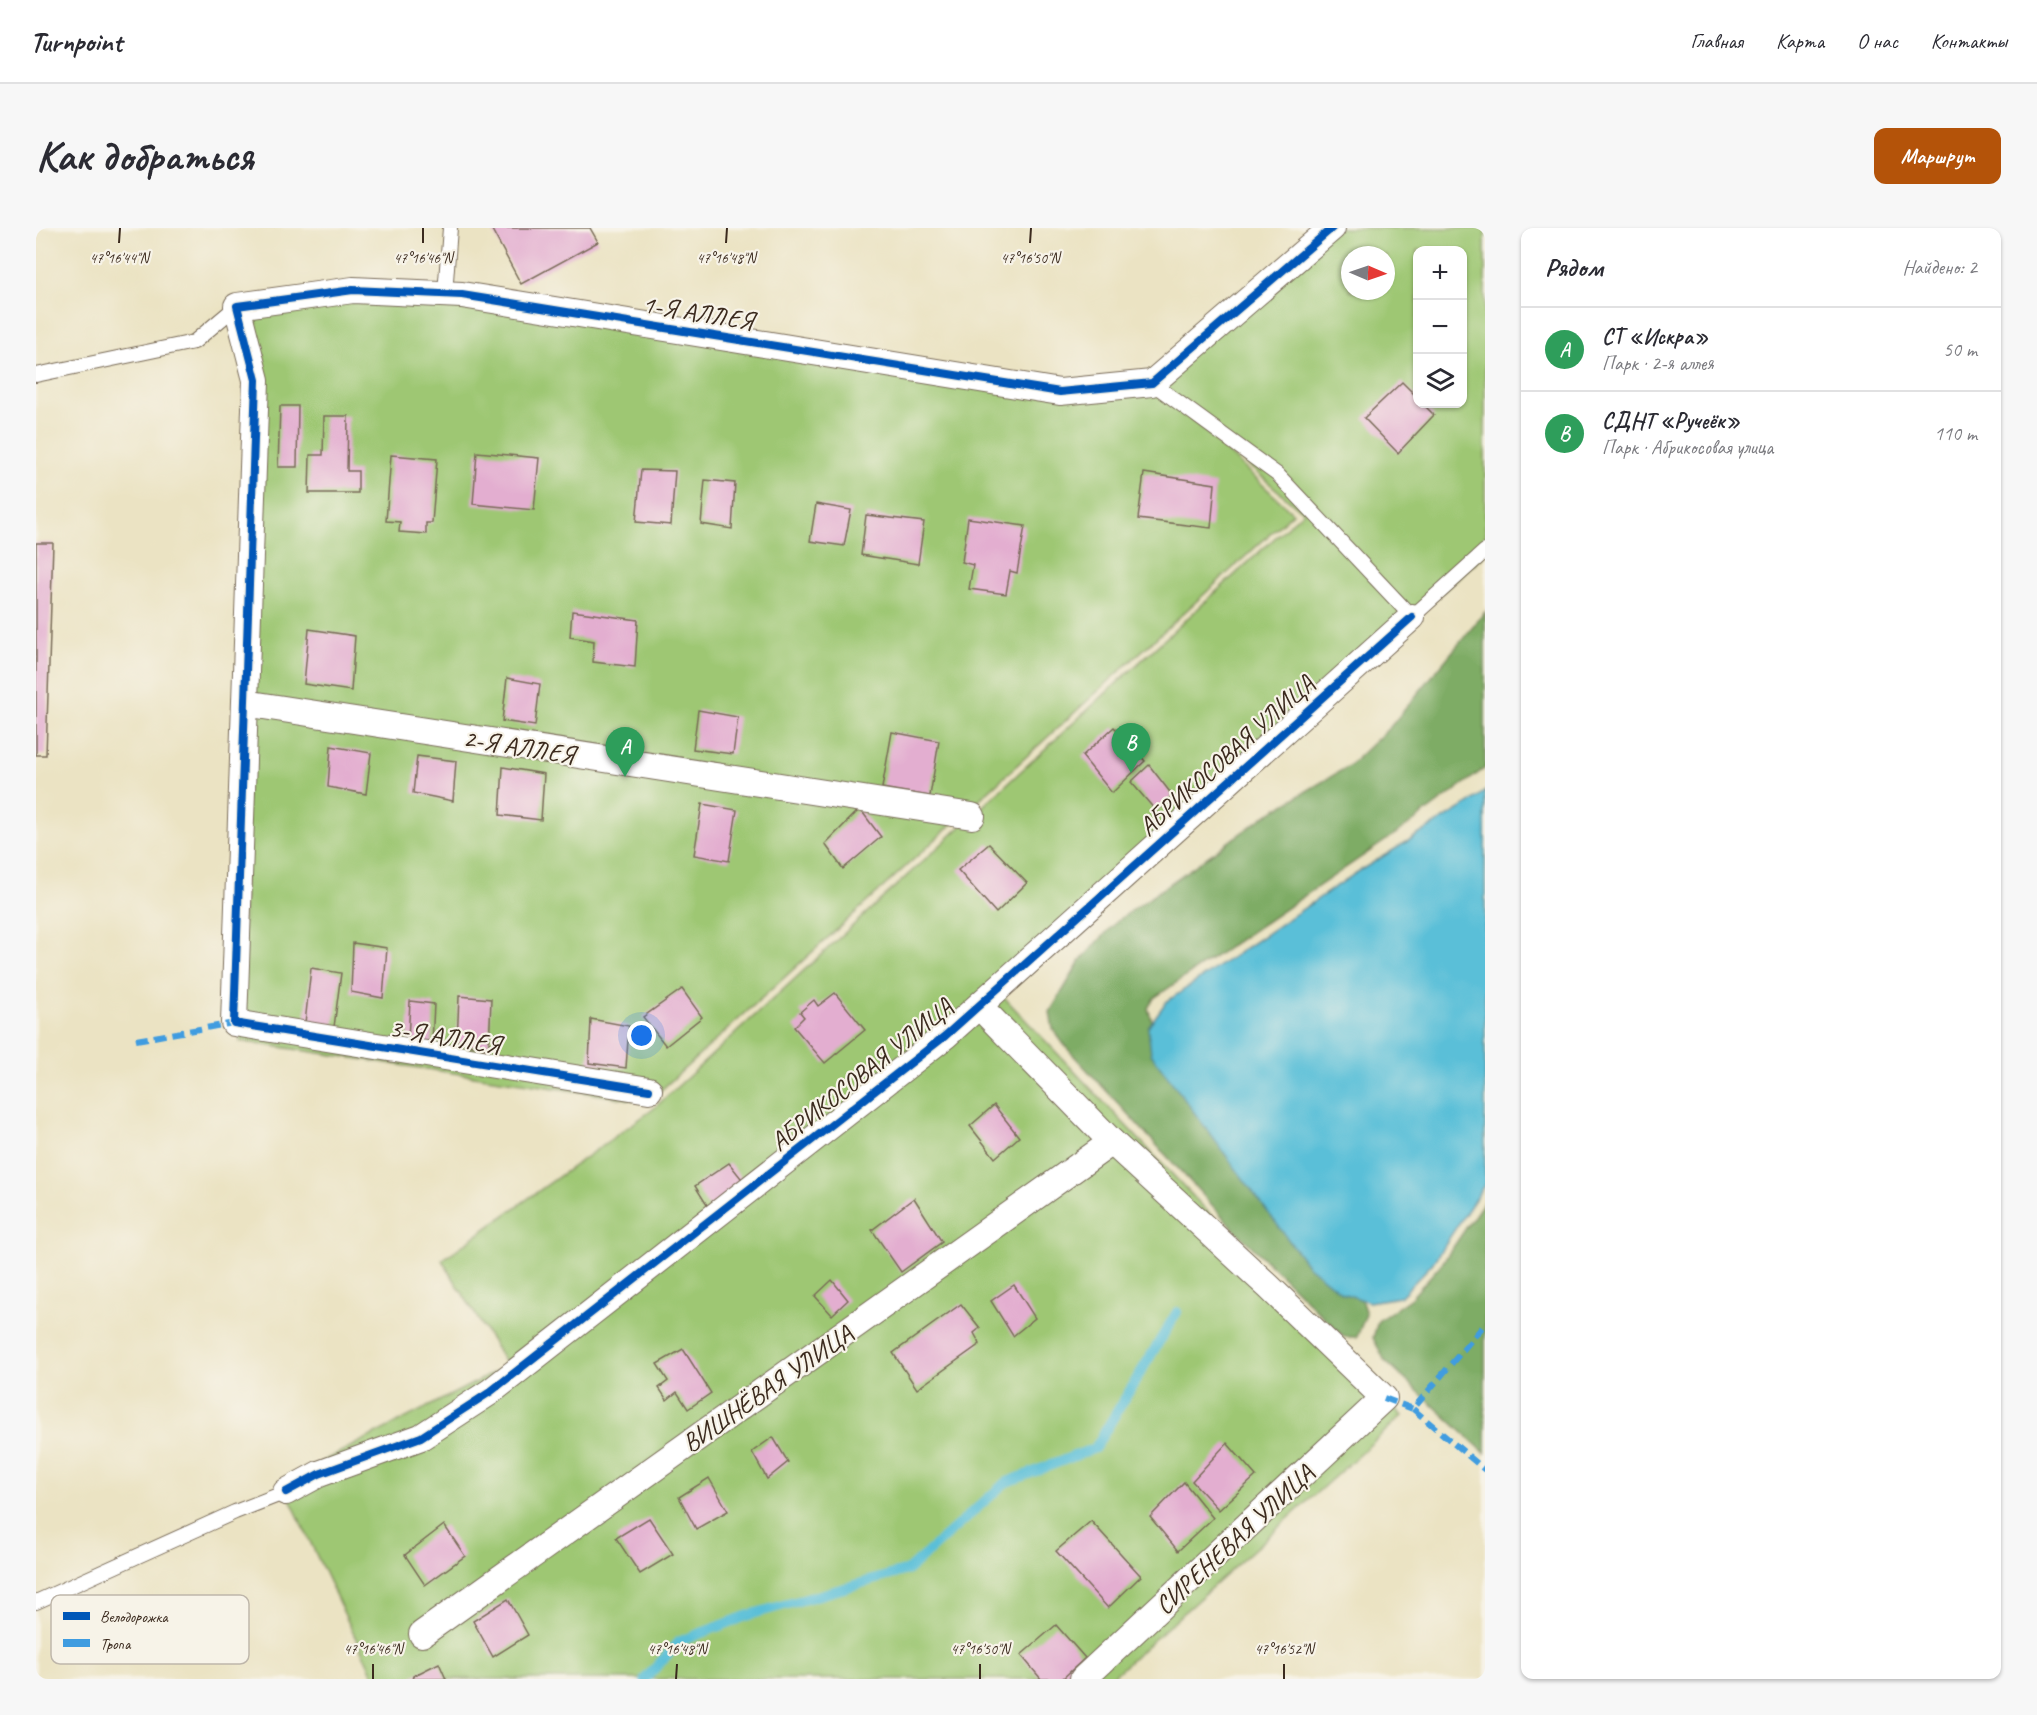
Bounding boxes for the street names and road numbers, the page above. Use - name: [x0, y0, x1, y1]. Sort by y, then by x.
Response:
- street label: 1-Я АЛЛЕЯ: [640, 287, 760, 338]
- street label: АБРИКОСОВАЯ УЛИЦА: [1131, 667, 1322, 843]
- street label: 2-Я АЛЛЕЯ: [461, 721, 581, 772]
- street label: АБРИКОСОВАЯ УЛИЦА: [763, 990, 960, 1158]
- street label: 3-Я АЛЛЕЯ: [387, 1011, 507, 1062]
- street label: ВИШНЁВАЯ УЛИЦА: [676, 1317, 860, 1460]
- street label: СИРЕНЕВАЯ УЛИЦА: [1148, 1457, 1321, 1622]

